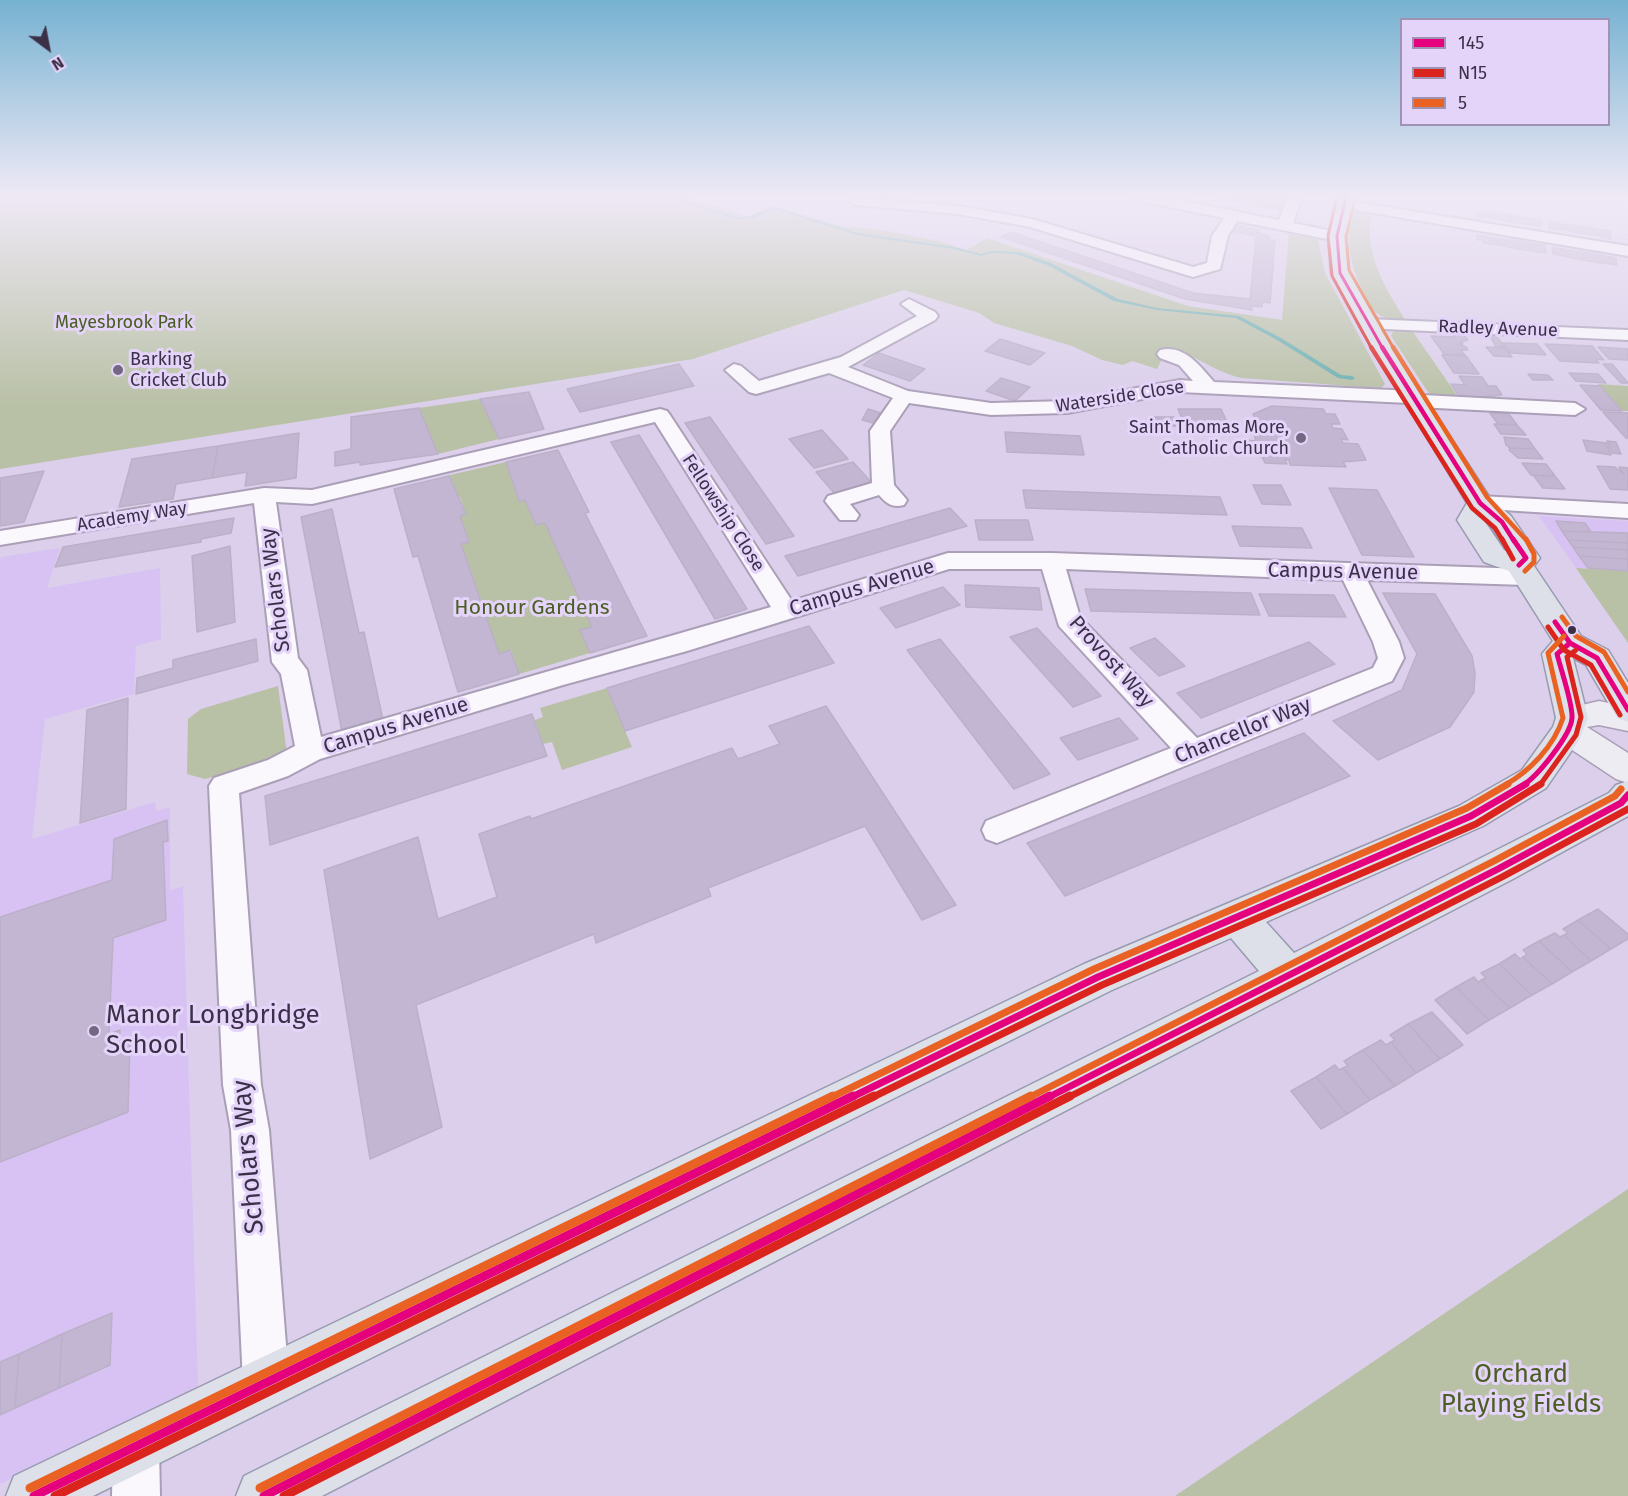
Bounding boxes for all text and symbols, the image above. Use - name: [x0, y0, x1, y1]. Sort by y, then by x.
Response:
- north arrow: [18, 18, 78, 78]
- legend: [1400, 18, 1610, 126]
- text: 145: [1458, 32, 1484, 54]
- text: N: [48, 53, 67, 75]
- text: N15: [1458, 62, 1487, 84]
- text: 5: [1458, 92, 1467, 114]
- park label: Mayesbrook Park: [55, 312, 193, 334]
- street label: Radley Avenue: [1438, 316, 1558, 342]
- place label: Barking Cricket Club: [130, 349, 227, 392]
- marker: Barking Cricket Club: [111, 363, 125, 377]
- street label: Waterside Close: [1054, 376, 1186, 418]
- place label: Saint Thomas More, Catholic Church: [1129, 417, 1289, 460]
- marker: Saint Thomas More, Catholic Church: [1294, 431, 1308, 445]
- street label: Fellowship Close: [677, 450, 769, 576]
- street label: Academy Way: [76, 498, 188, 536]
- street label: Scholars Way: [256, 527, 296, 653]
- street label: Campus Avenue: [786, 554, 938, 622]
- street label: Campus Avenue: [1267, 558, 1419, 586]
- park label: Honour Gardens: [454, 595, 610, 621]
- street label: Provost Way: [1063, 611, 1159, 713]
- unlabelled marker: [1566, 624, 1578, 636]
- street label: Campus Avenue: [320, 692, 472, 760]
- street label: Chancellor Way: [1171, 692, 1315, 770]
- place label: Manor Longbridge School: [106, 1000, 320, 1062]
- marker: Manor Longbridge School: [87, 1024, 101, 1038]
- street label: Scholars Way: [227, 1079, 271, 1235]
- park label: Orchard Playing Fields: [1441, 1359, 1601, 1420]

